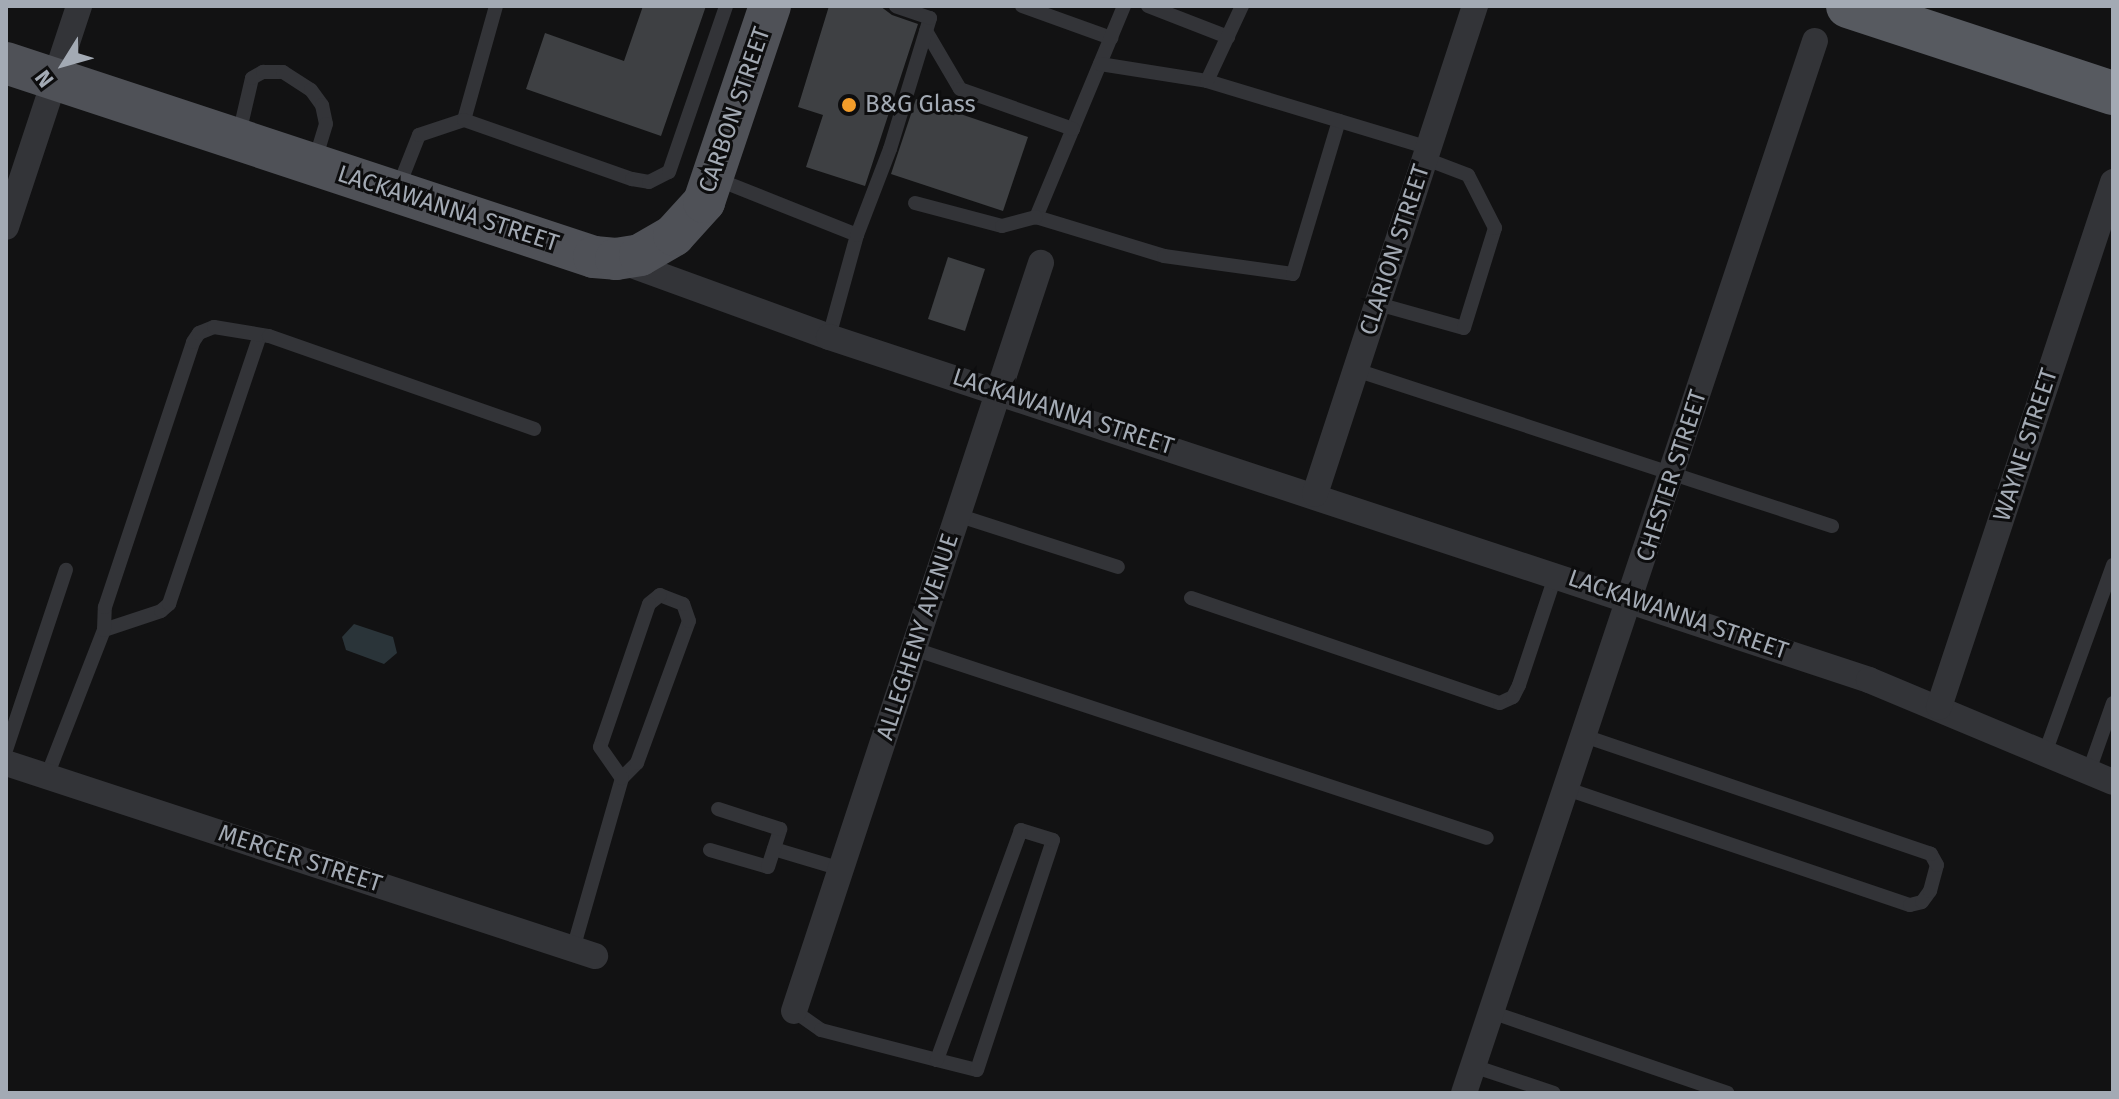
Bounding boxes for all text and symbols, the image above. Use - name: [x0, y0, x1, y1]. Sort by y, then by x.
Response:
- street label: CARBON STREET: [693, 23, 777, 197]
- north arrow: [24, 24, 104, 104]
- text: N: [29, 65, 60, 93]
- place label: B&G Glass: [865, 91, 976, 119]
- marker: B&G Glass: [840, 96, 858, 114]
- street label: LACKAWANNA STREET: [334, 160, 562, 258]
- street label: CLARION STREET: [1354, 161, 1436, 339]
- street label: LACKAWANNA STREET: [949, 363, 1177, 461]
- street label: WAYNE STREET: [1988, 365, 2064, 525]
- street label: CHESTER STREET: [1631, 387, 1713, 565]
- street label: ALLEGHENY AVENUE: [871, 530, 965, 744]
- street label: LACKAWANNA STREET: [1564, 564, 1792, 666]
- street label: MERCER STREET: [214, 819, 386, 899]

